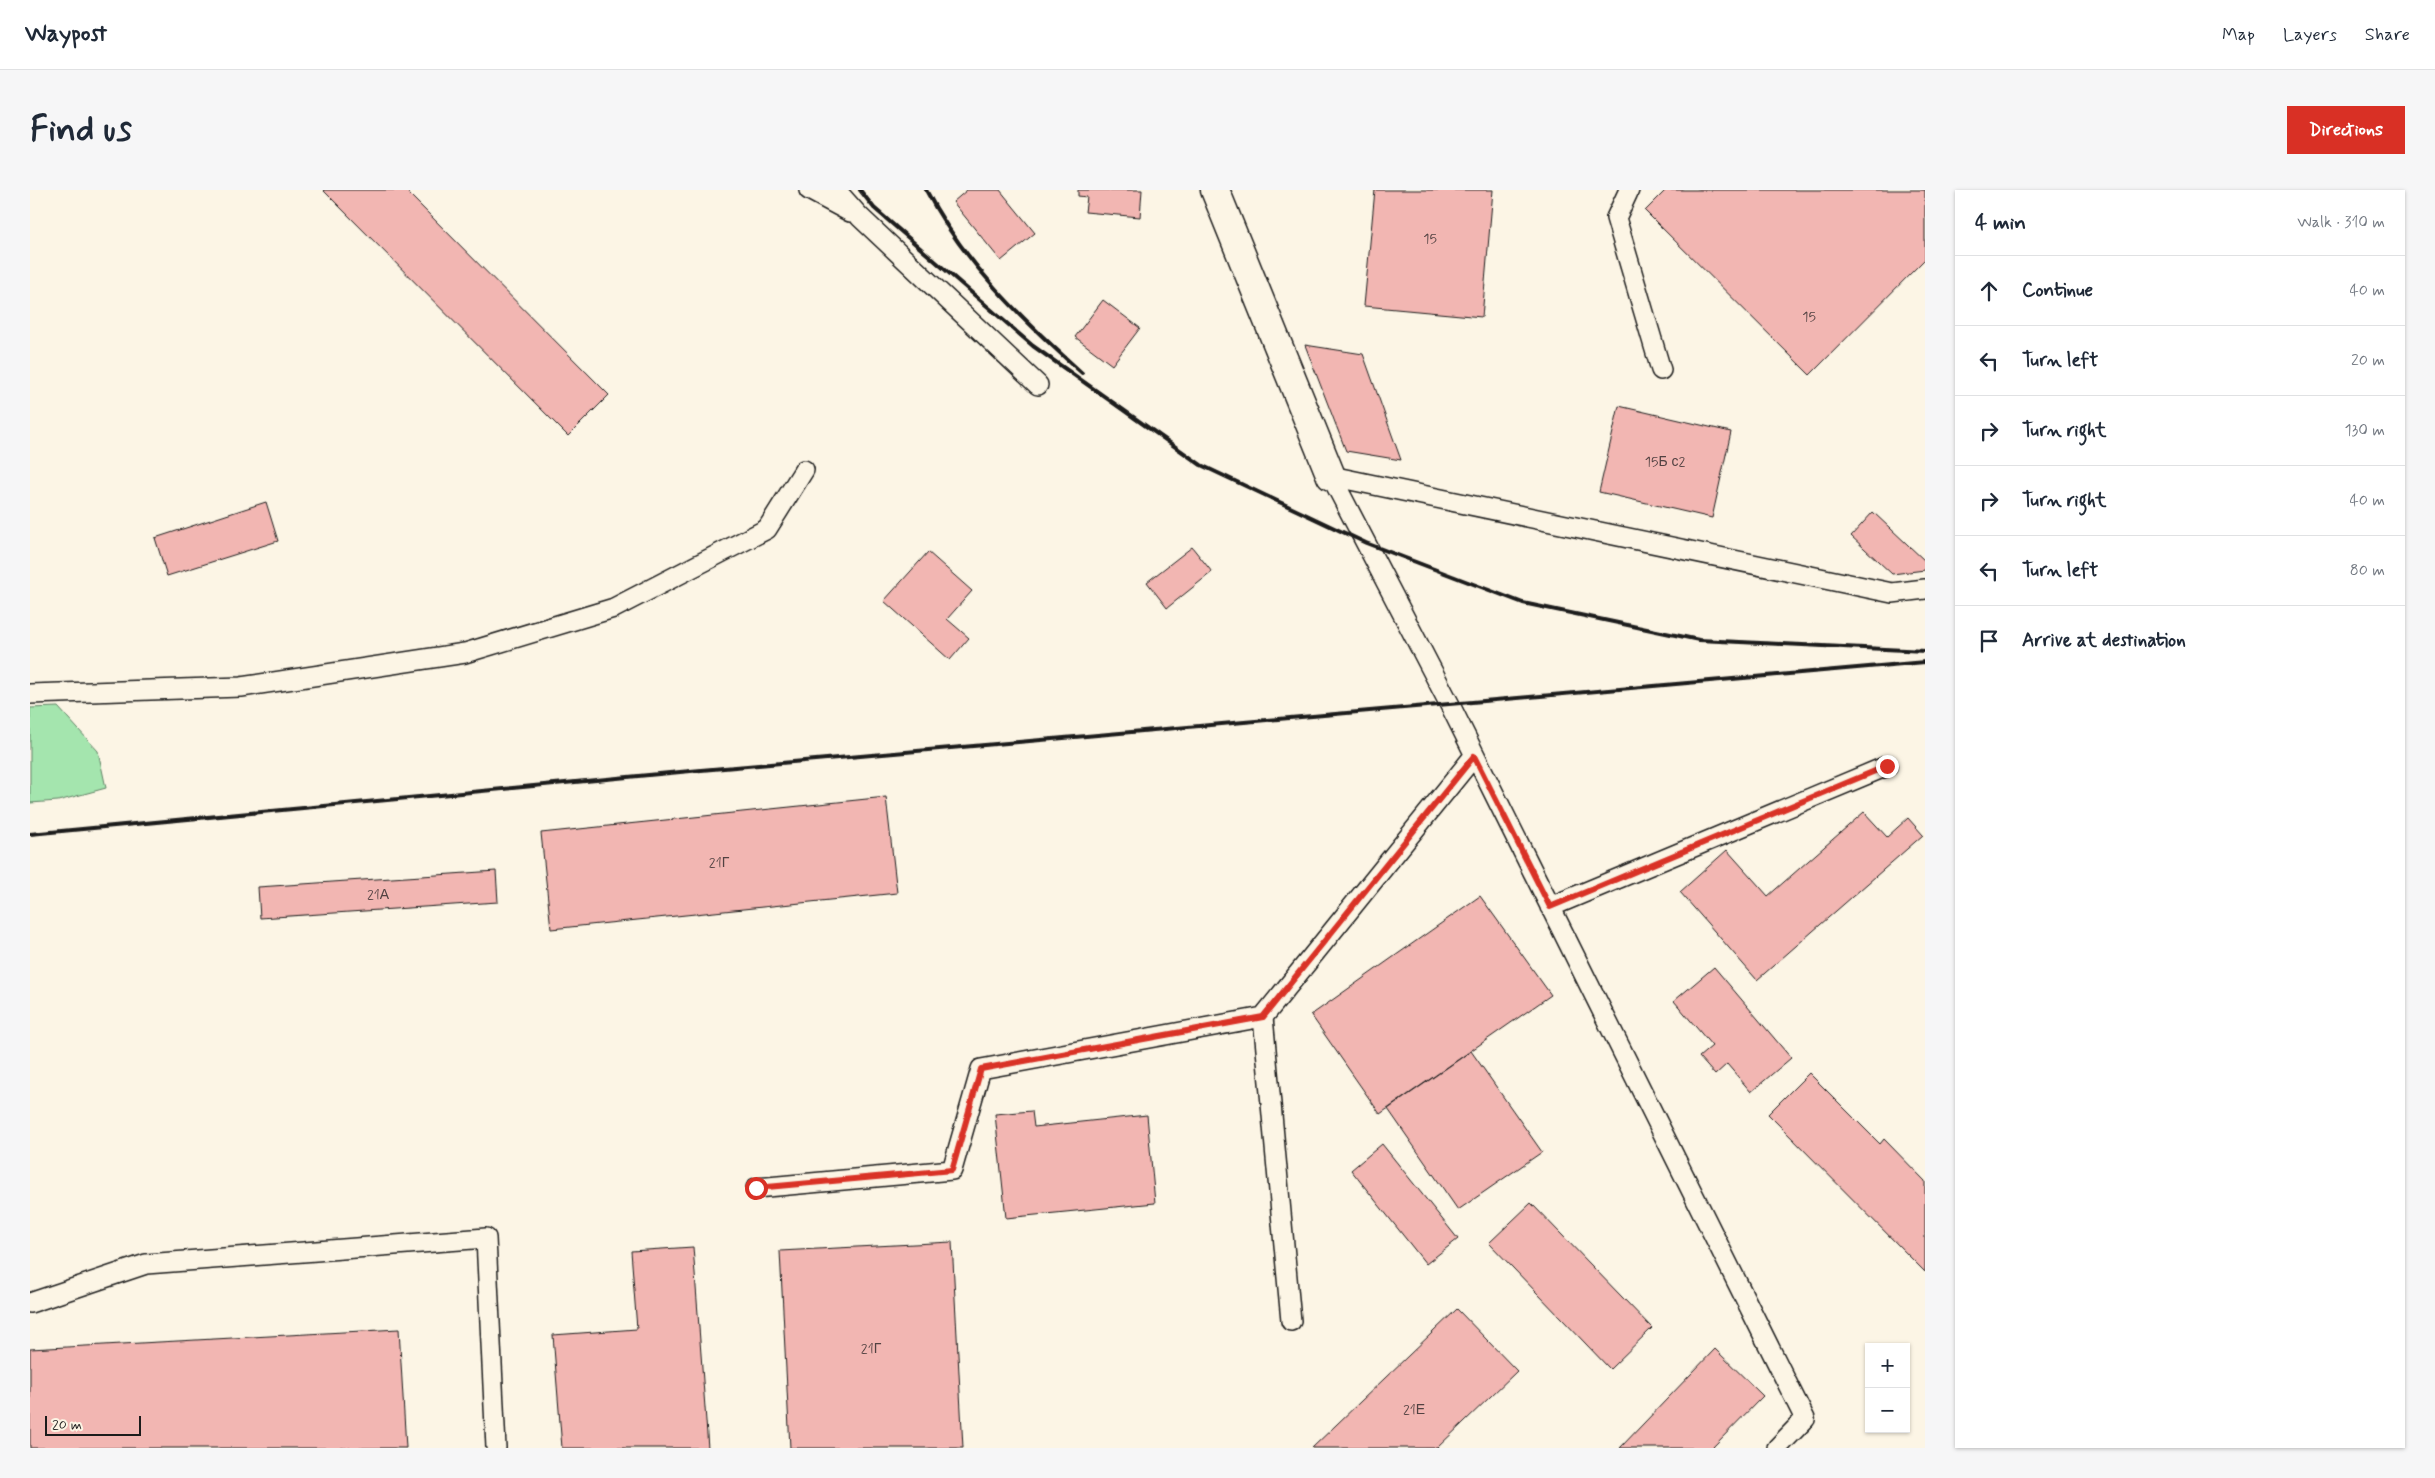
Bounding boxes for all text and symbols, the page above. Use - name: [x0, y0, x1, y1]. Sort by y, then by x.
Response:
- text: Waypost: [25, 19, 107, 50]
- text: Map: [2222, 23, 2255, 47]
- text: Layers: [2283, 23, 2337, 47]
- text: Share: [2365, 23, 2410, 47]
- button: Directions: [2287, 106, 2405, 154]
- text: Find us: [30, 107, 132, 153]
- text: 4 min: [1975, 209, 2026, 237]
- text: Walk · 310 m: [2297, 212, 2385, 233]
- house number: 15: [1423, 230, 1437, 248]
- icon: ahead: [1975, 277, 2003, 305]
- text: Continue: [2022, 278, 2093, 303]
- text: 40 m: [2349, 280, 2385, 301]
- house number: 15: [1802, 308, 1816, 326]
- icon: left: [1975, 347, 2003, 375]
- text: Turn left: [2022, 348, 2098, 373]
- text: 20 m: [2351, 350, 2385, 371]
- icon: right: [1975, 417, 2003, 445]
- text: Turn right: [2022, 418, 2106, 443]
- text: 130 m: [2344, 420, 2385, 441]
- house number: 15Б с2: [1645, 453, 1685, 471]
- icon: right: [1975, 487, 2003, 515]
- text: Turn right: [2022, 488, 2106, 513]
- text: 40 m: [2349, 490, 2385, 511]
- icon: left: [1975, 557, 2003, 585]
- text: Turn left: [2022, 558, 2098, 583]
- text: 80 m: [2350, 560, 2385, 581]
- icon: arrive: [1975, 627, 2003, 655]
- text: Arrive at destination: [2022, 628, 2186, 653]
- route end: [1876, 755, 1899, 778]
- house number: 21Г: [709, 854, 730, 872]
- house number: 21А: [367, 886, 390, 904]
- route start: [745, 1177, 768, 1200]
- house number: 21Г: [861, 1340, 882, 1358]
- map controls: [1865, 1343, 1910, 1433]
- button: +: [1865, 1343, 1910, 1388]
- button: −: [1865, 1388, 1910, 1433]
- house number: 21Е: [1403, 1401, 1425, 1419]
- scale bar: [45, 1413, 141, 1436]
- text: 20 m: [52, 1416, 82, 1434]

